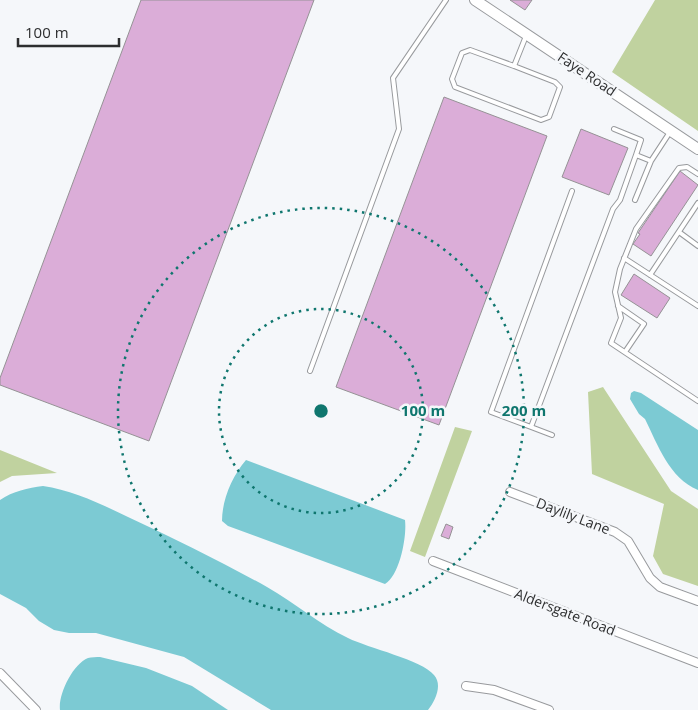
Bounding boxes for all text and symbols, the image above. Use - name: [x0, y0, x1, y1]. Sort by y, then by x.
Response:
- scale bar: [18, 15, 119, 47]
- text: 100 m: [25, 22, 69, 42]
- street label: Faye Road: [554, 47, 620, 100]
- text: 100 m: [401, 400, 445, 420]
- text: 200 m: [502, 400, 546, 420]
- centre of rings: [312, 402, 330, 420]
- street label: Daylily Lane: [533, 493, 613, 538]
- street label: Aldersgate Road: [512, 584, 618, 639]

